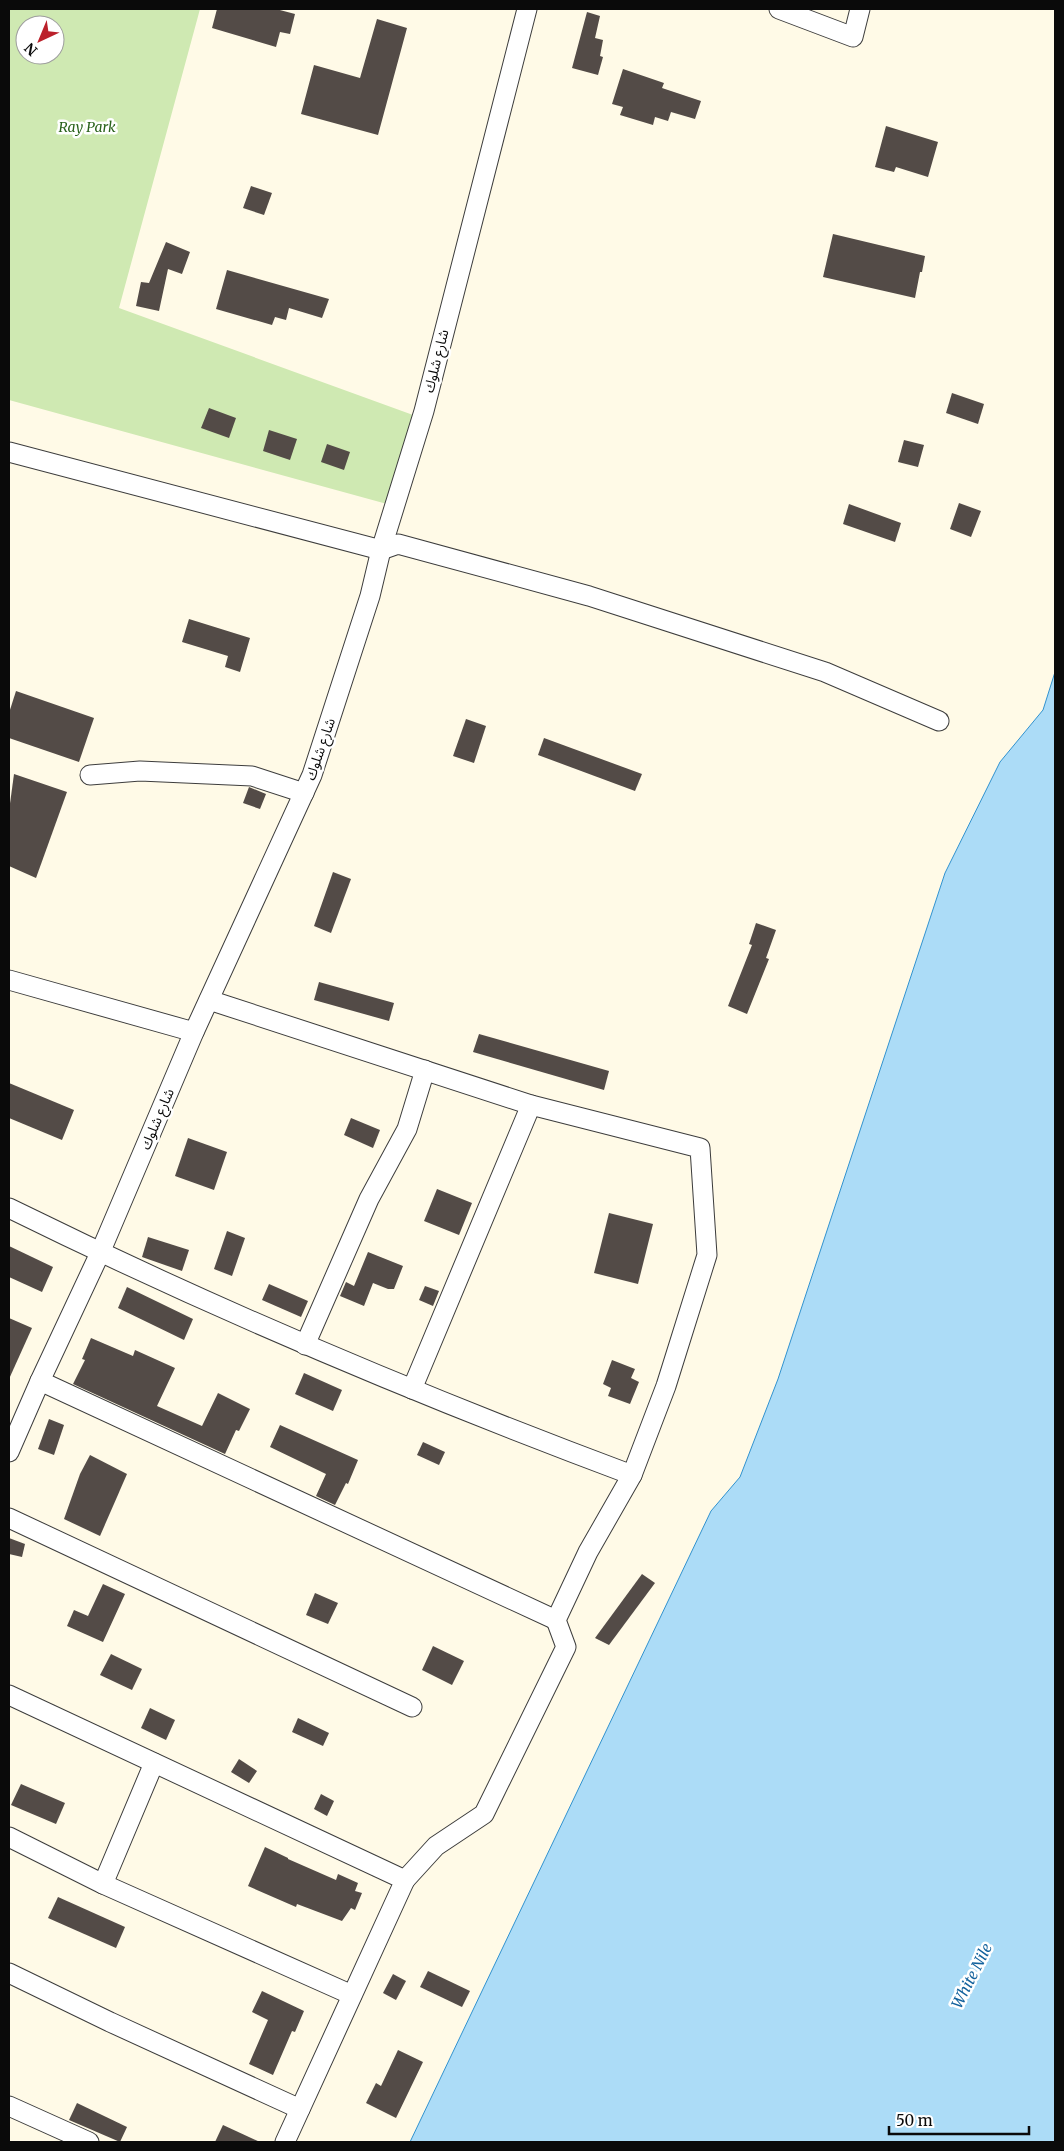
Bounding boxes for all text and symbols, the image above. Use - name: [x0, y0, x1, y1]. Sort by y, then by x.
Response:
- north arrow: [15, 15, 65, 65]
- text: N: [21, 39, 41, 60]
- park label: Ray Park: [58, 118, 116, 136]
- street label: شارع شلوك: [419, 327, 455, 395]
- street label: شارع شلوك: [301, 715, 341, 783]
- street label: شارع شلوك: [136, 1086, 180, 1153]
- water label: White Nile: [947, 1940, 996, 2012]
- scale bar: [889, 2104, 1029, 2136]
- text: 50 m: [896, 2111, 933, 2130]

